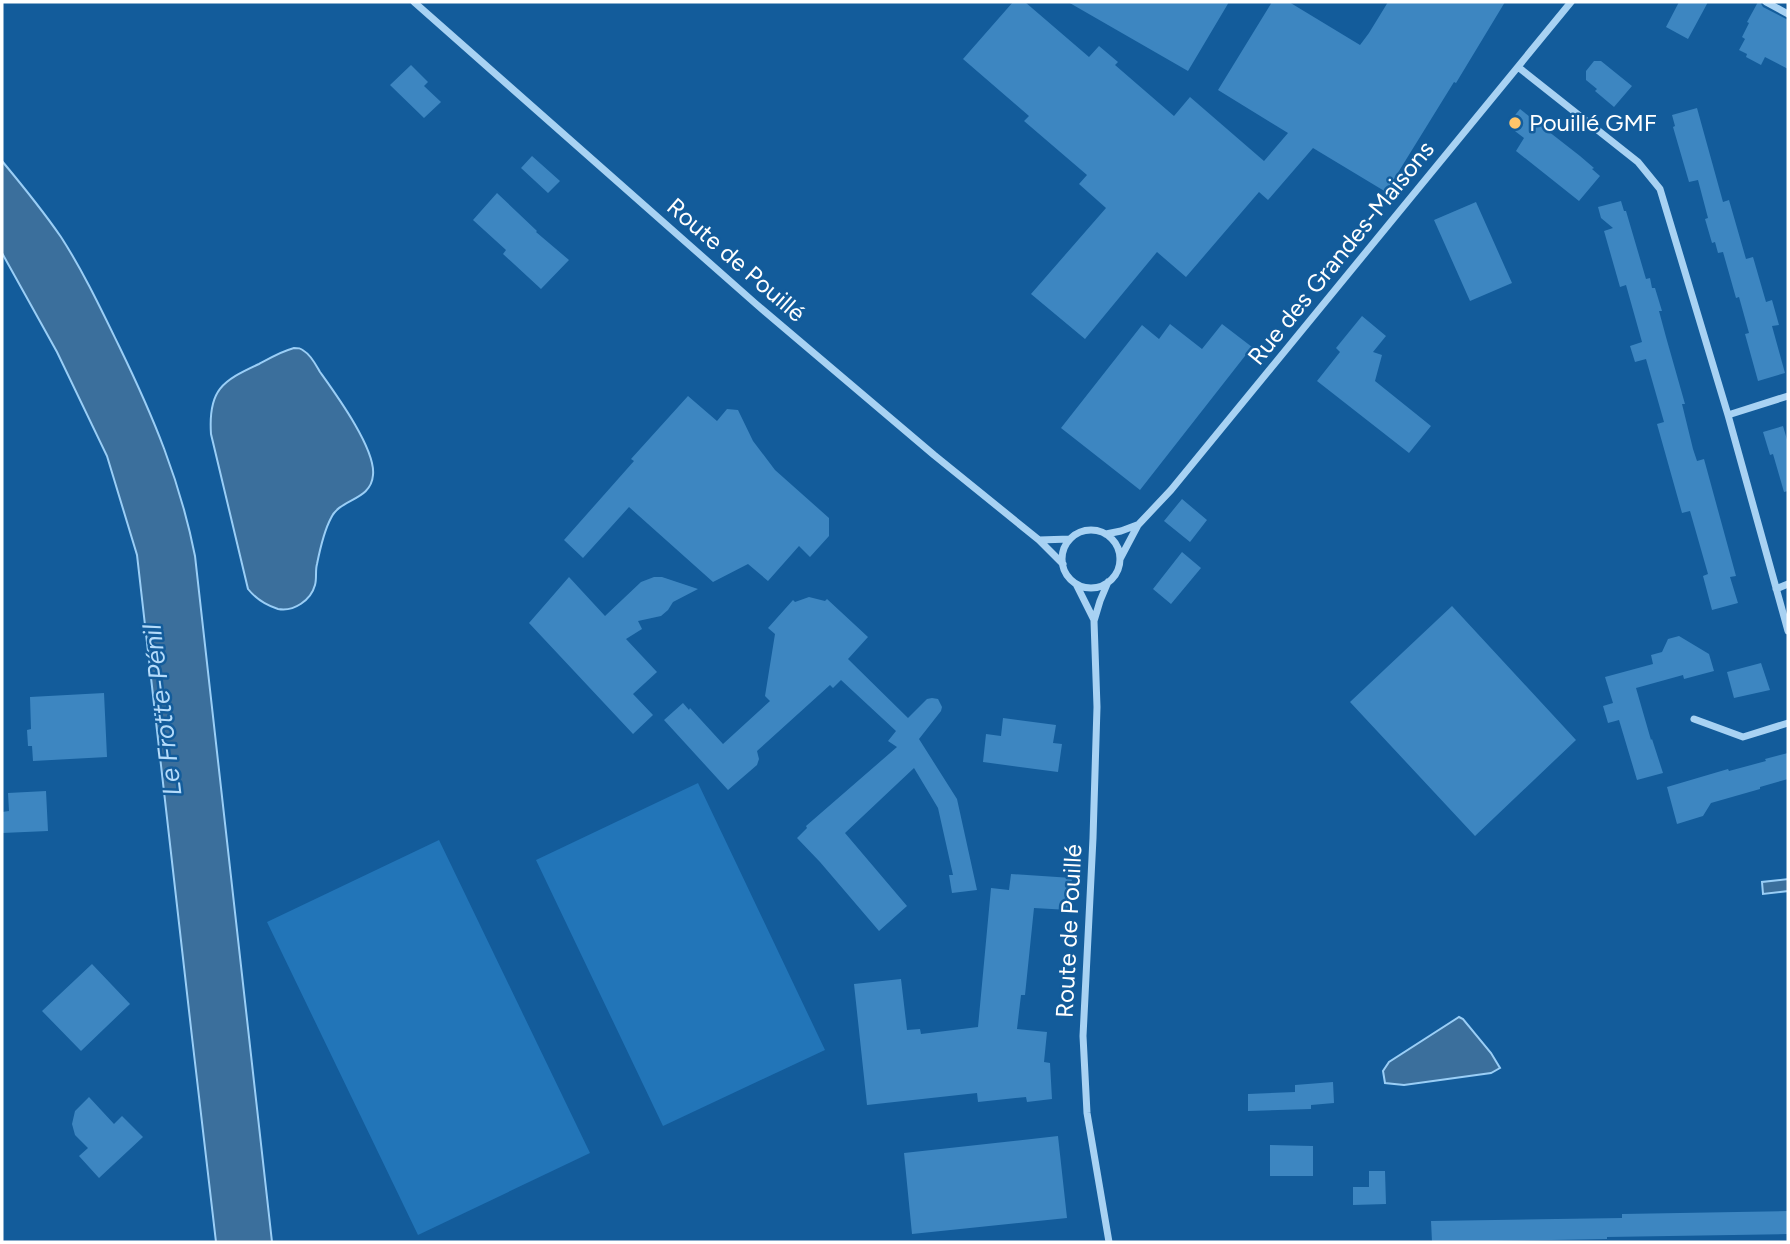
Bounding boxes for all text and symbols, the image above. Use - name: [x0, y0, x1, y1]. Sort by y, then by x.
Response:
- place label: Pouillé GMF: [1529, 108, 1657, 137]
- marker: Pouillé GMF: [1507, 115, 1523, 131]
- street label: Rue des Grandes-Maisons: [1241, 135, 1440, 371]
- street label: Route de Pouillé: [661, 192, 811, 328]
- water label: Le Frotte-Pénil: [136, 622, 188, 798]
- street label: Route de Pouillé: [1049, 843, 1088, 1018]

